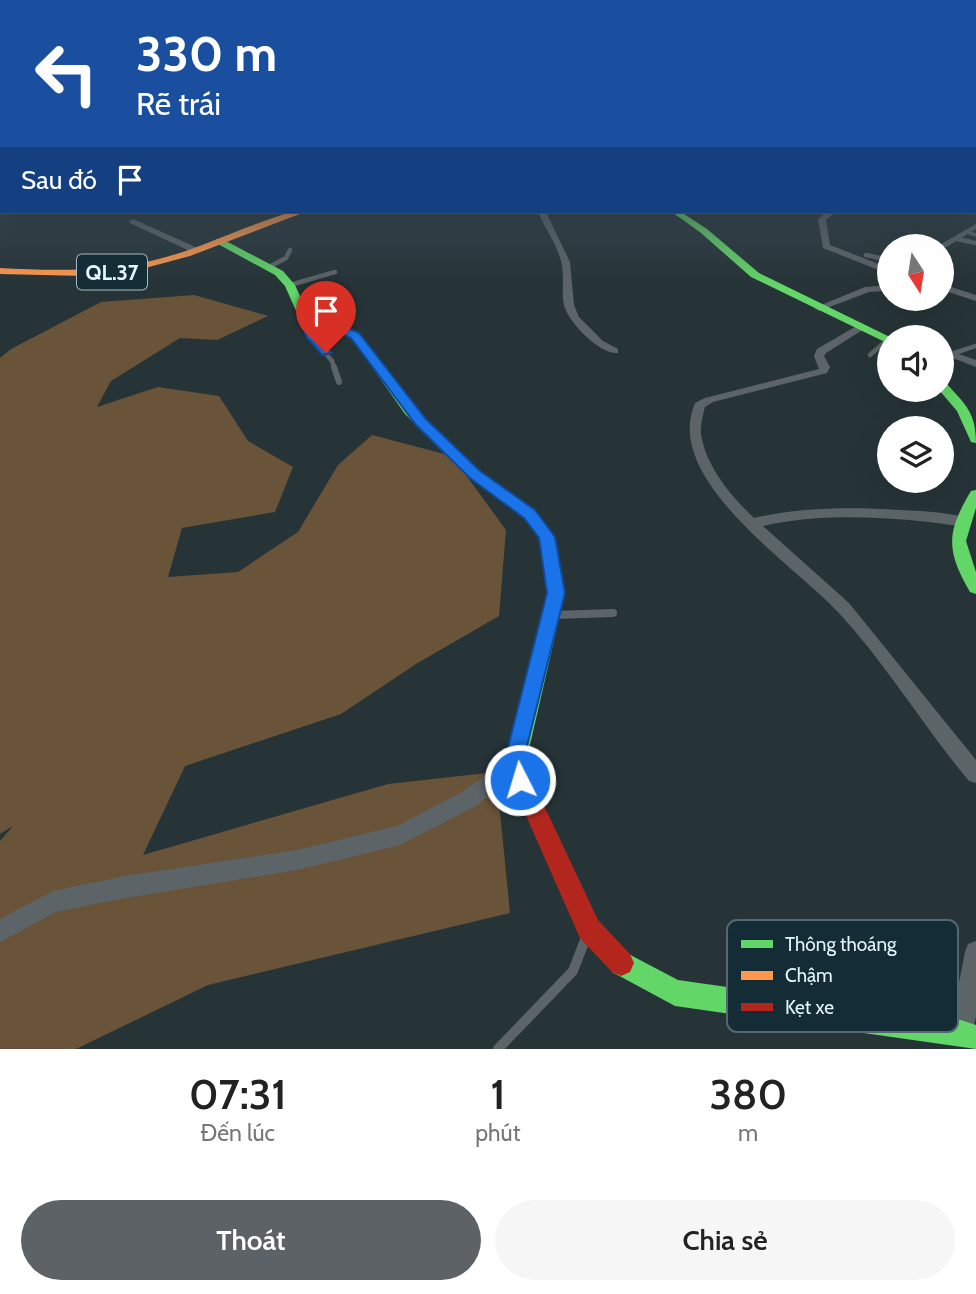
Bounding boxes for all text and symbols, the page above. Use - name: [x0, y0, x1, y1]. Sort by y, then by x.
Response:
- text: 330 m: [136, 24, 277, 83]
- icon: left: [21, 28, 112, 119]
- text: Rẽ trái: [136, 84, 221, 123]
- icon: arrive: [111, 161, 149, 199]
- text: Sau đó: [21, 164, 97, 196]
- north arrow: [877, 234, 954, 312]
- map controls: [877, 234, 954, 493]
- road number: QL.37: [77, 254, 147, 290]
- pin: [296, 281, 356, 353]
- icon: arrive: [307, 292, 345, 330]
- button: sound: [877, 325, 954, 402]
- button: layers: [877, 416, 954, 493]
- position arrow: [483, 743, 557, 817]
- legend: [727, 920, 958, 1032]
- text: Thông thoáng: [785, 933, 897, 956]
- text: Chậm: [785, 964, 833, 987]
- text: Kẹt xe: [785, 996, 834, 1019]
- text: 07:31: [189, 1068, 286, 1120]
- text: 1: [490, 1068, 505, 1120]
- text: 380: [709, 1068, 787, 1120]
- text: Đến lúc: [200, 1119, 275, 1147]
- text: phút: [475, 1119, 520, 1147]
- text: m: [738, 1119, 758, 1147]
- button: Thoát: [21, 1200, 481, 1280]
- button: Chia sẻ: [495, 1200, 955, 1280]

